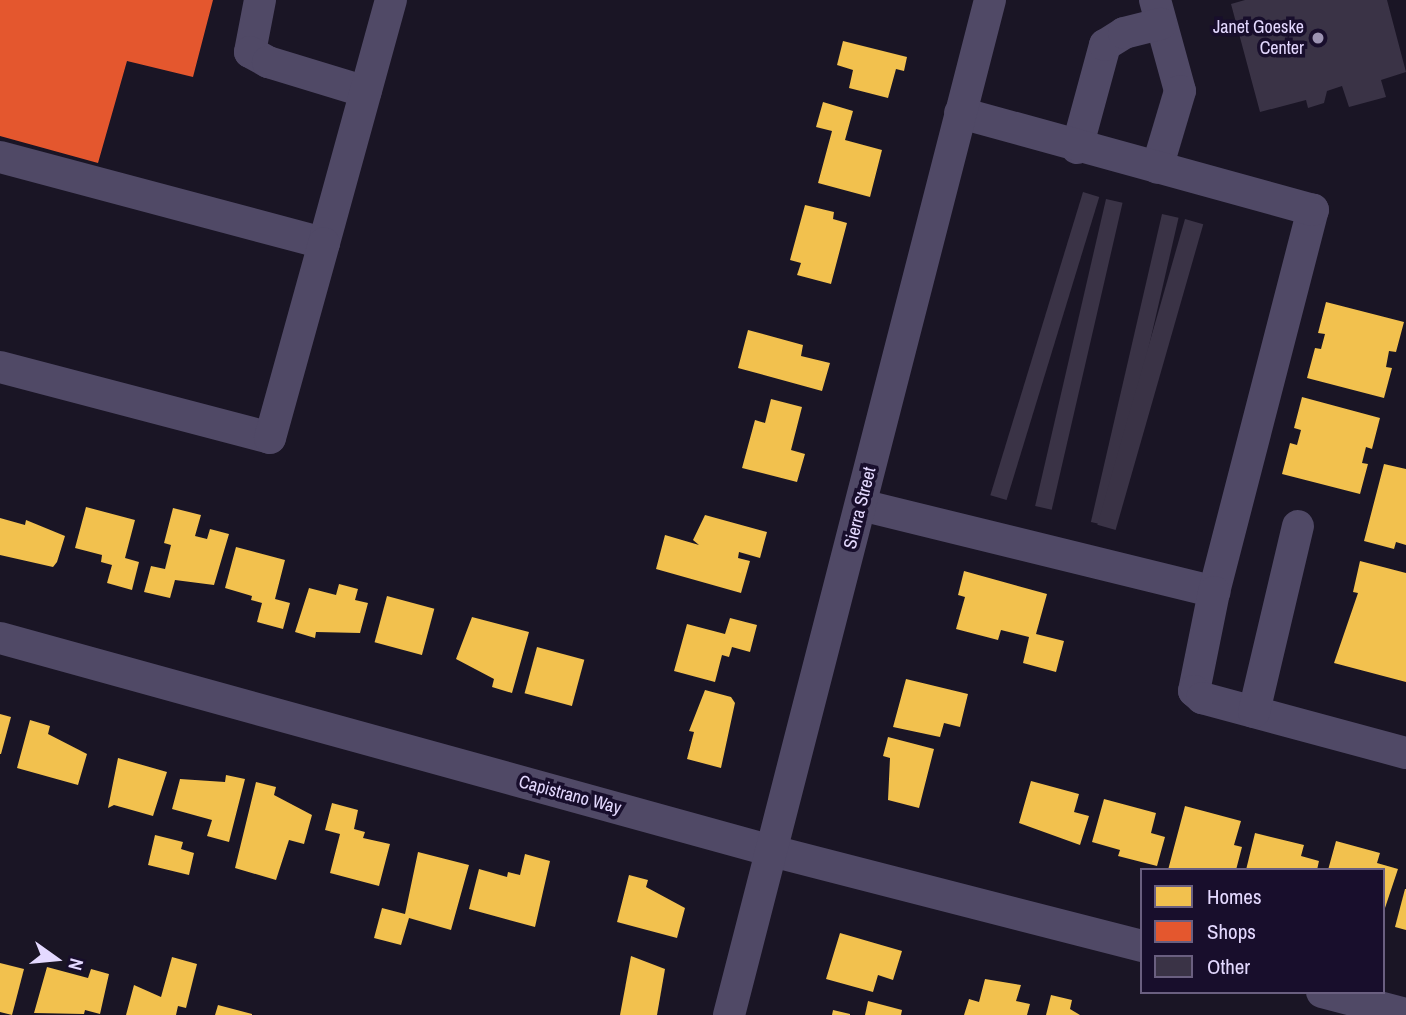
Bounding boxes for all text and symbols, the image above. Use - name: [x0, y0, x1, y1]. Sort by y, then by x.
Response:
- place label: Janet Goeske Center: [1213, 17, 1304, 60]
- marker: Janet Goeske Center: [1310, 30, 1326, 46]
- street label: Sierra Street: [839, 465, 881, 551]
- street label: Capistrano Way: [516, 771, 624, 819]
- legend: [1140, 868, 1385, 994]
- text: Homes: [1207, 882, 1262, 911]
- text: Shops: [1207, 917, 1256, 946]
- north arrow: [21, 924, 91, 994]
- text: Other: [1207, 952, 1250, 981]
- text: N: [62, 956, 90, 973]

